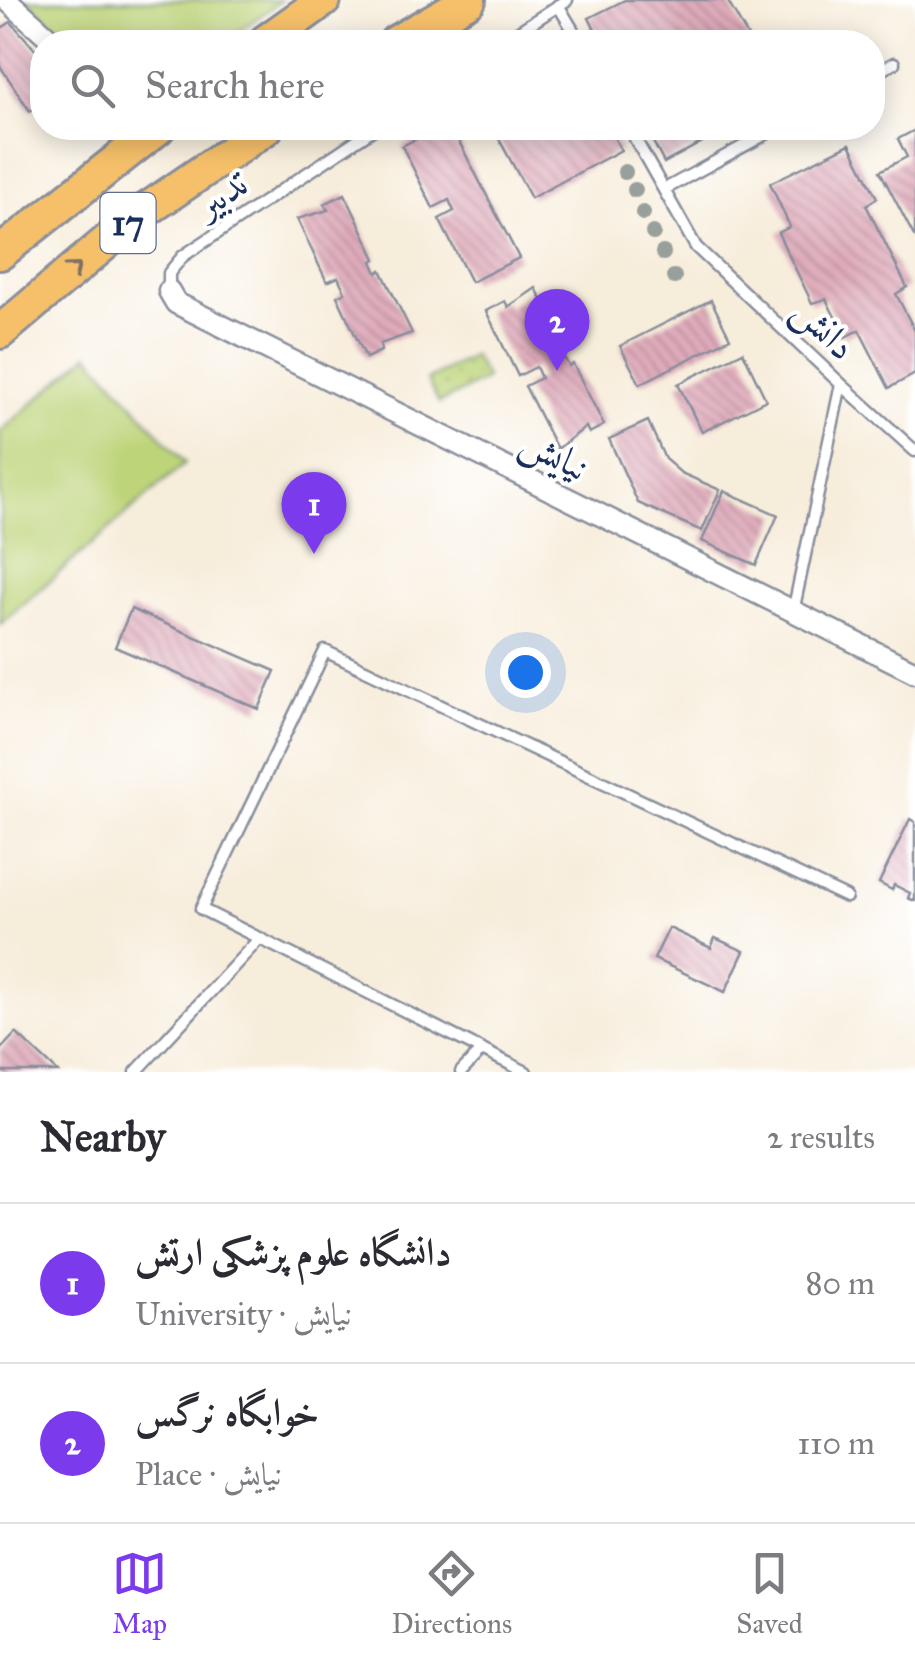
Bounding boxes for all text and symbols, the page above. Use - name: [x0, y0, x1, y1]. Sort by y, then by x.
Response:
- search box: [30, 30, 885, 140]
- icon: search: [65, 58, 120, 113]
- text: Search here: [145, 62, 325, 108]
- street label: تدبیر: [183, 159, 257, 230]
- road number: 17: [100, 193, 156, 253]
- one-way arrow: [63, 263, 81, 281]
- street label: دانش: [781, 287, 866, 372]
- pin: 2: [524, 288, 590, 371]
- street label: نیایش: [511, 418, 597, 494]
- pin: 1: [282, 472, 346, 554]
- your location: [500, 647, 551, 698]
- text: Nearby: [40, 1111, 165, 1163]
- text: 2 results: [767, 1118, 875, 1157]
- text: دانشگاه علوم پزشکی ارتش: [135, 1229, 452, 1275]
- text: 1: [66, 1264, 79, 1303]
- text: 80 m: [806, 1264, 875, 1303]
- text: University · نیایش: [135, 1295, 352, 1334]
- text: خوابگاه نرگس: [135, 1389, 319, 1435]
- text: 2: [65, 1424, 80, 1463]
- text: 110 m: [797, 1424, 875, 1463]
- text: Place · نیایش: [135, 1455, 282, 1494]
- tab: Map: [112, 1546, 167, 1641]
- tab: Directions: [391, 1546, 512, 1641]
- tab: Saved: [736, 1546, 803, 1641]

